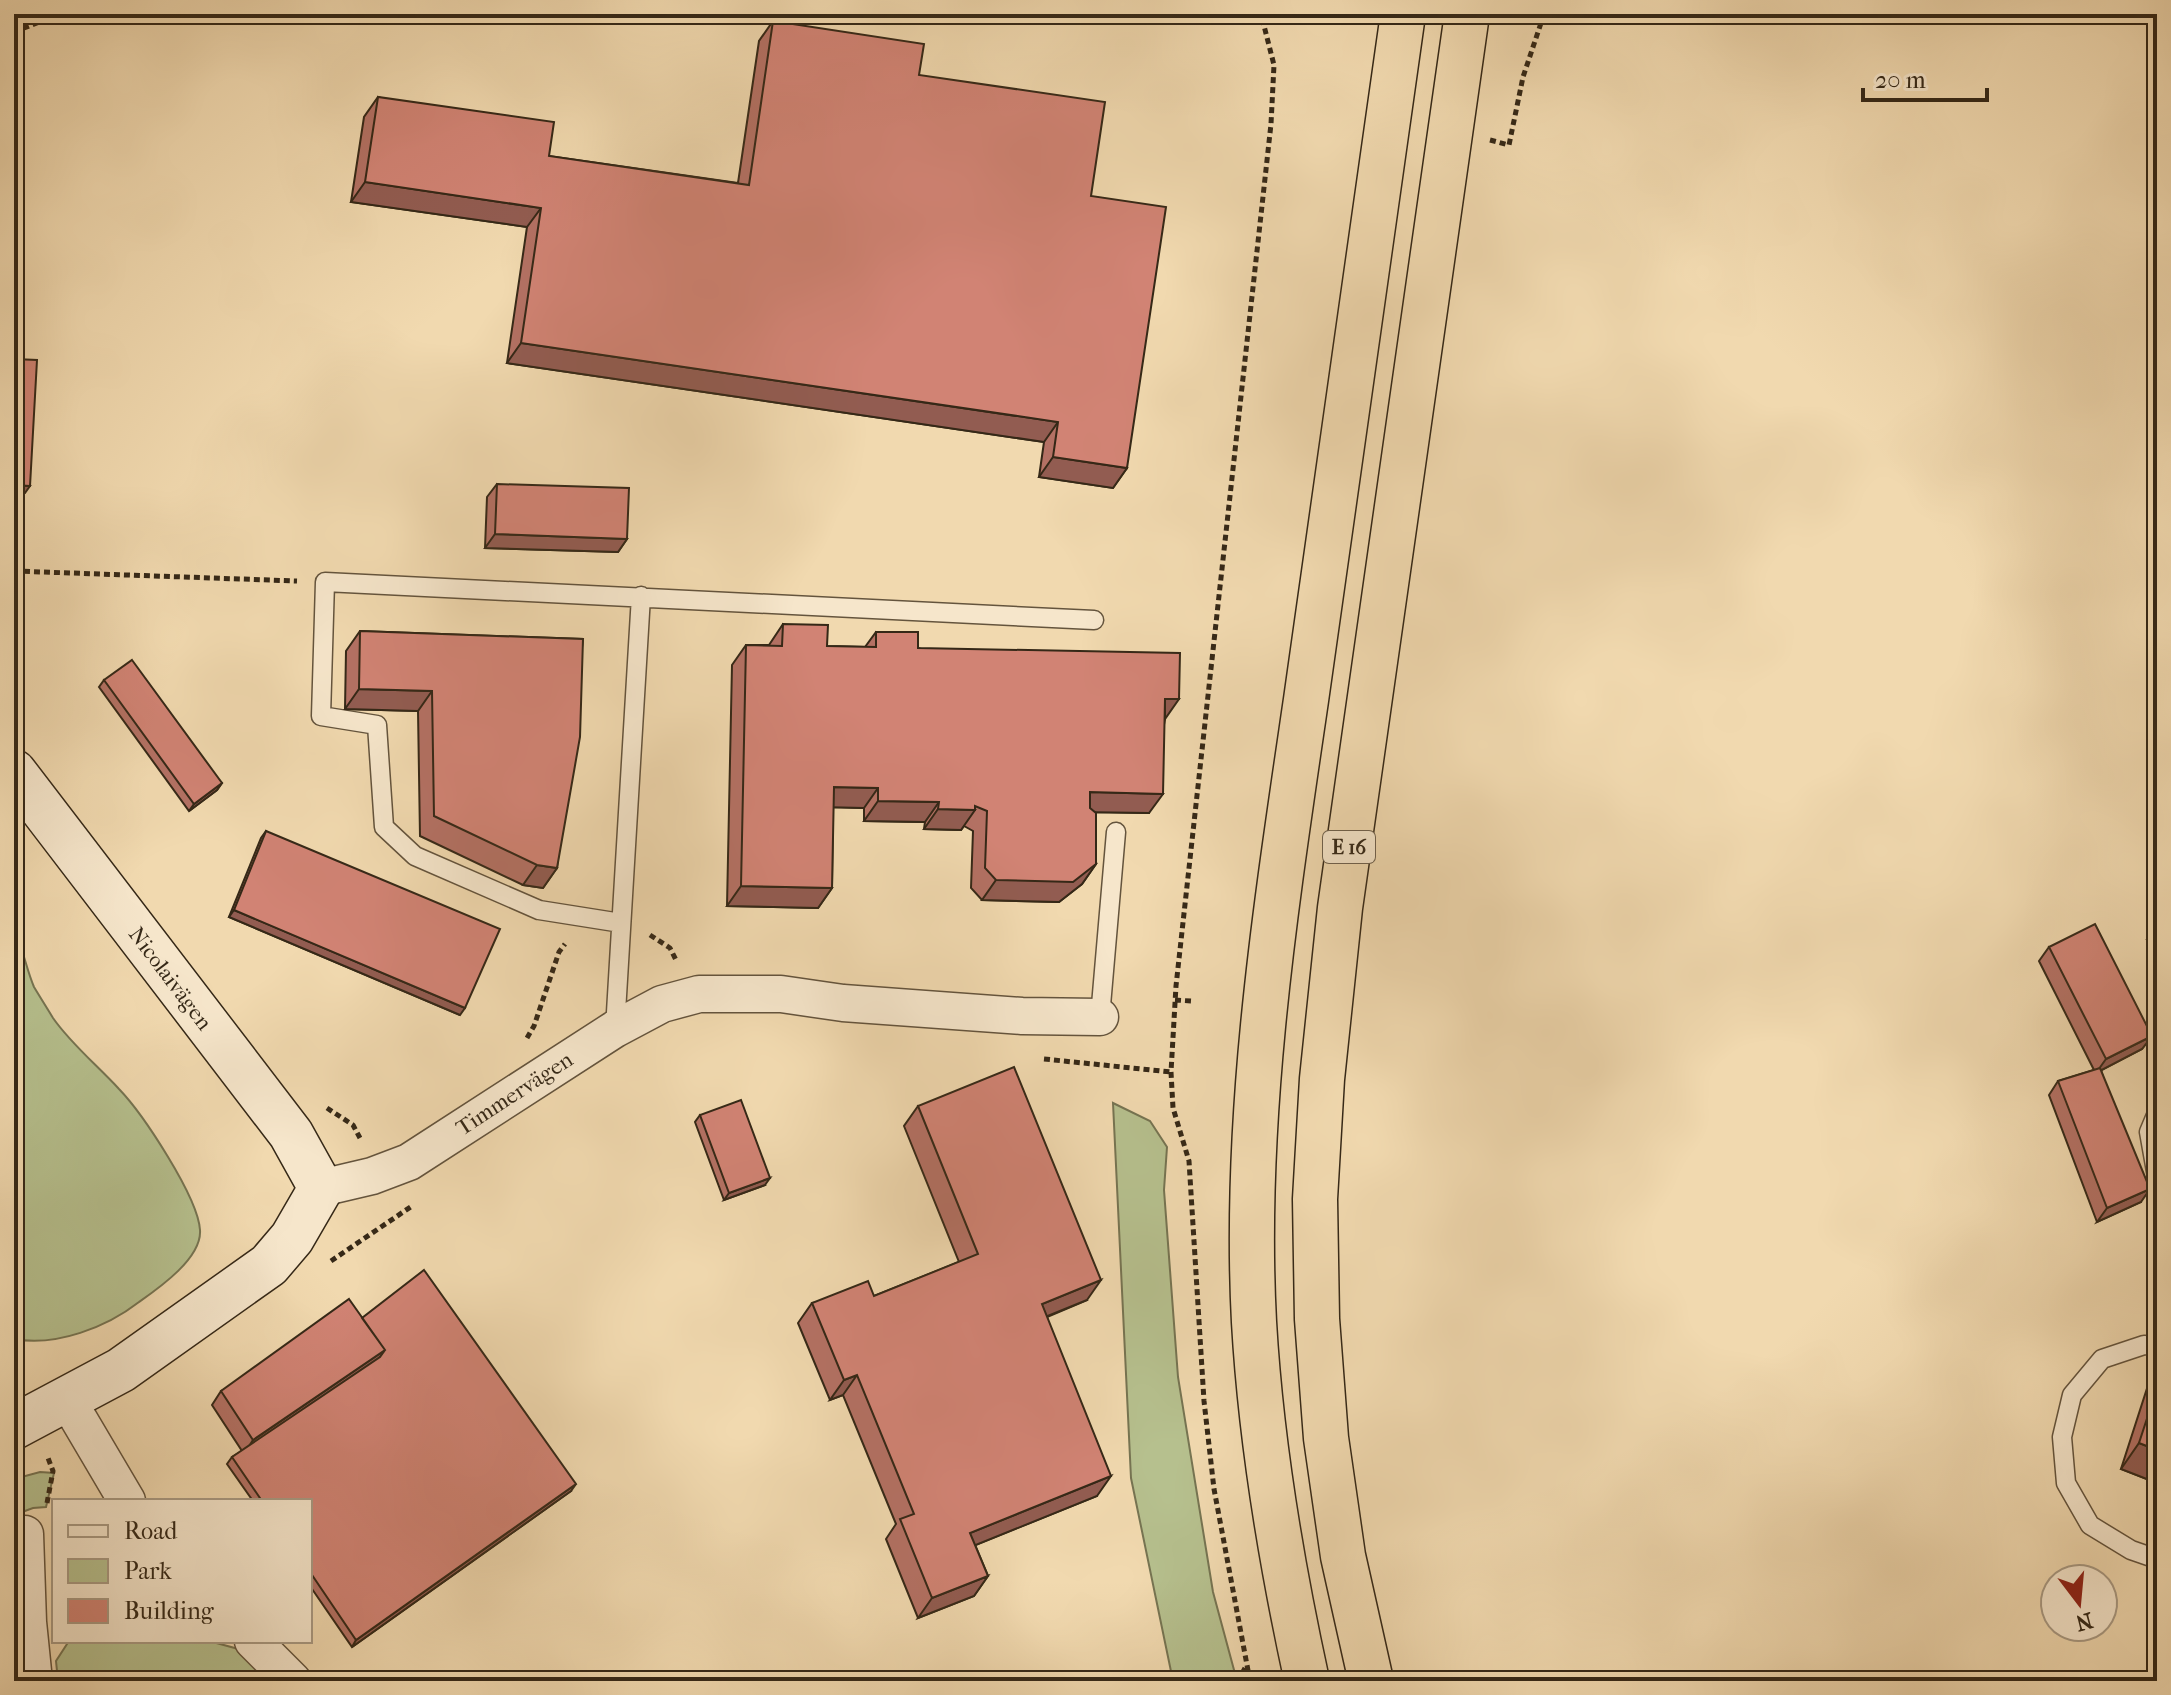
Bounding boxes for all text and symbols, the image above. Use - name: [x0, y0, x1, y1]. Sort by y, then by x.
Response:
- scale bar: [1863, 52, 1987, 102]
- text: 20 m: [1875, 66, 1926, 94]
- road number: E 16: [1323, 831, 1375, 863]
- street label: Nicolaivägen: [123, 922, 218, 1035]
- street label: Timmervägen: [451, 1046, 578, 1141]
- legend: [52, 1499, 312, 1643]
- text: Road: [124, 1517, 178, 1545]
- text: Park: [124, 1557, 172, 1585]
- north arrow: [2039, 1563, 2119, 1643]
- text: Building: [124, 1597, 215, 1625]
- text: N: [2072, 1606, 2096, 1636]

